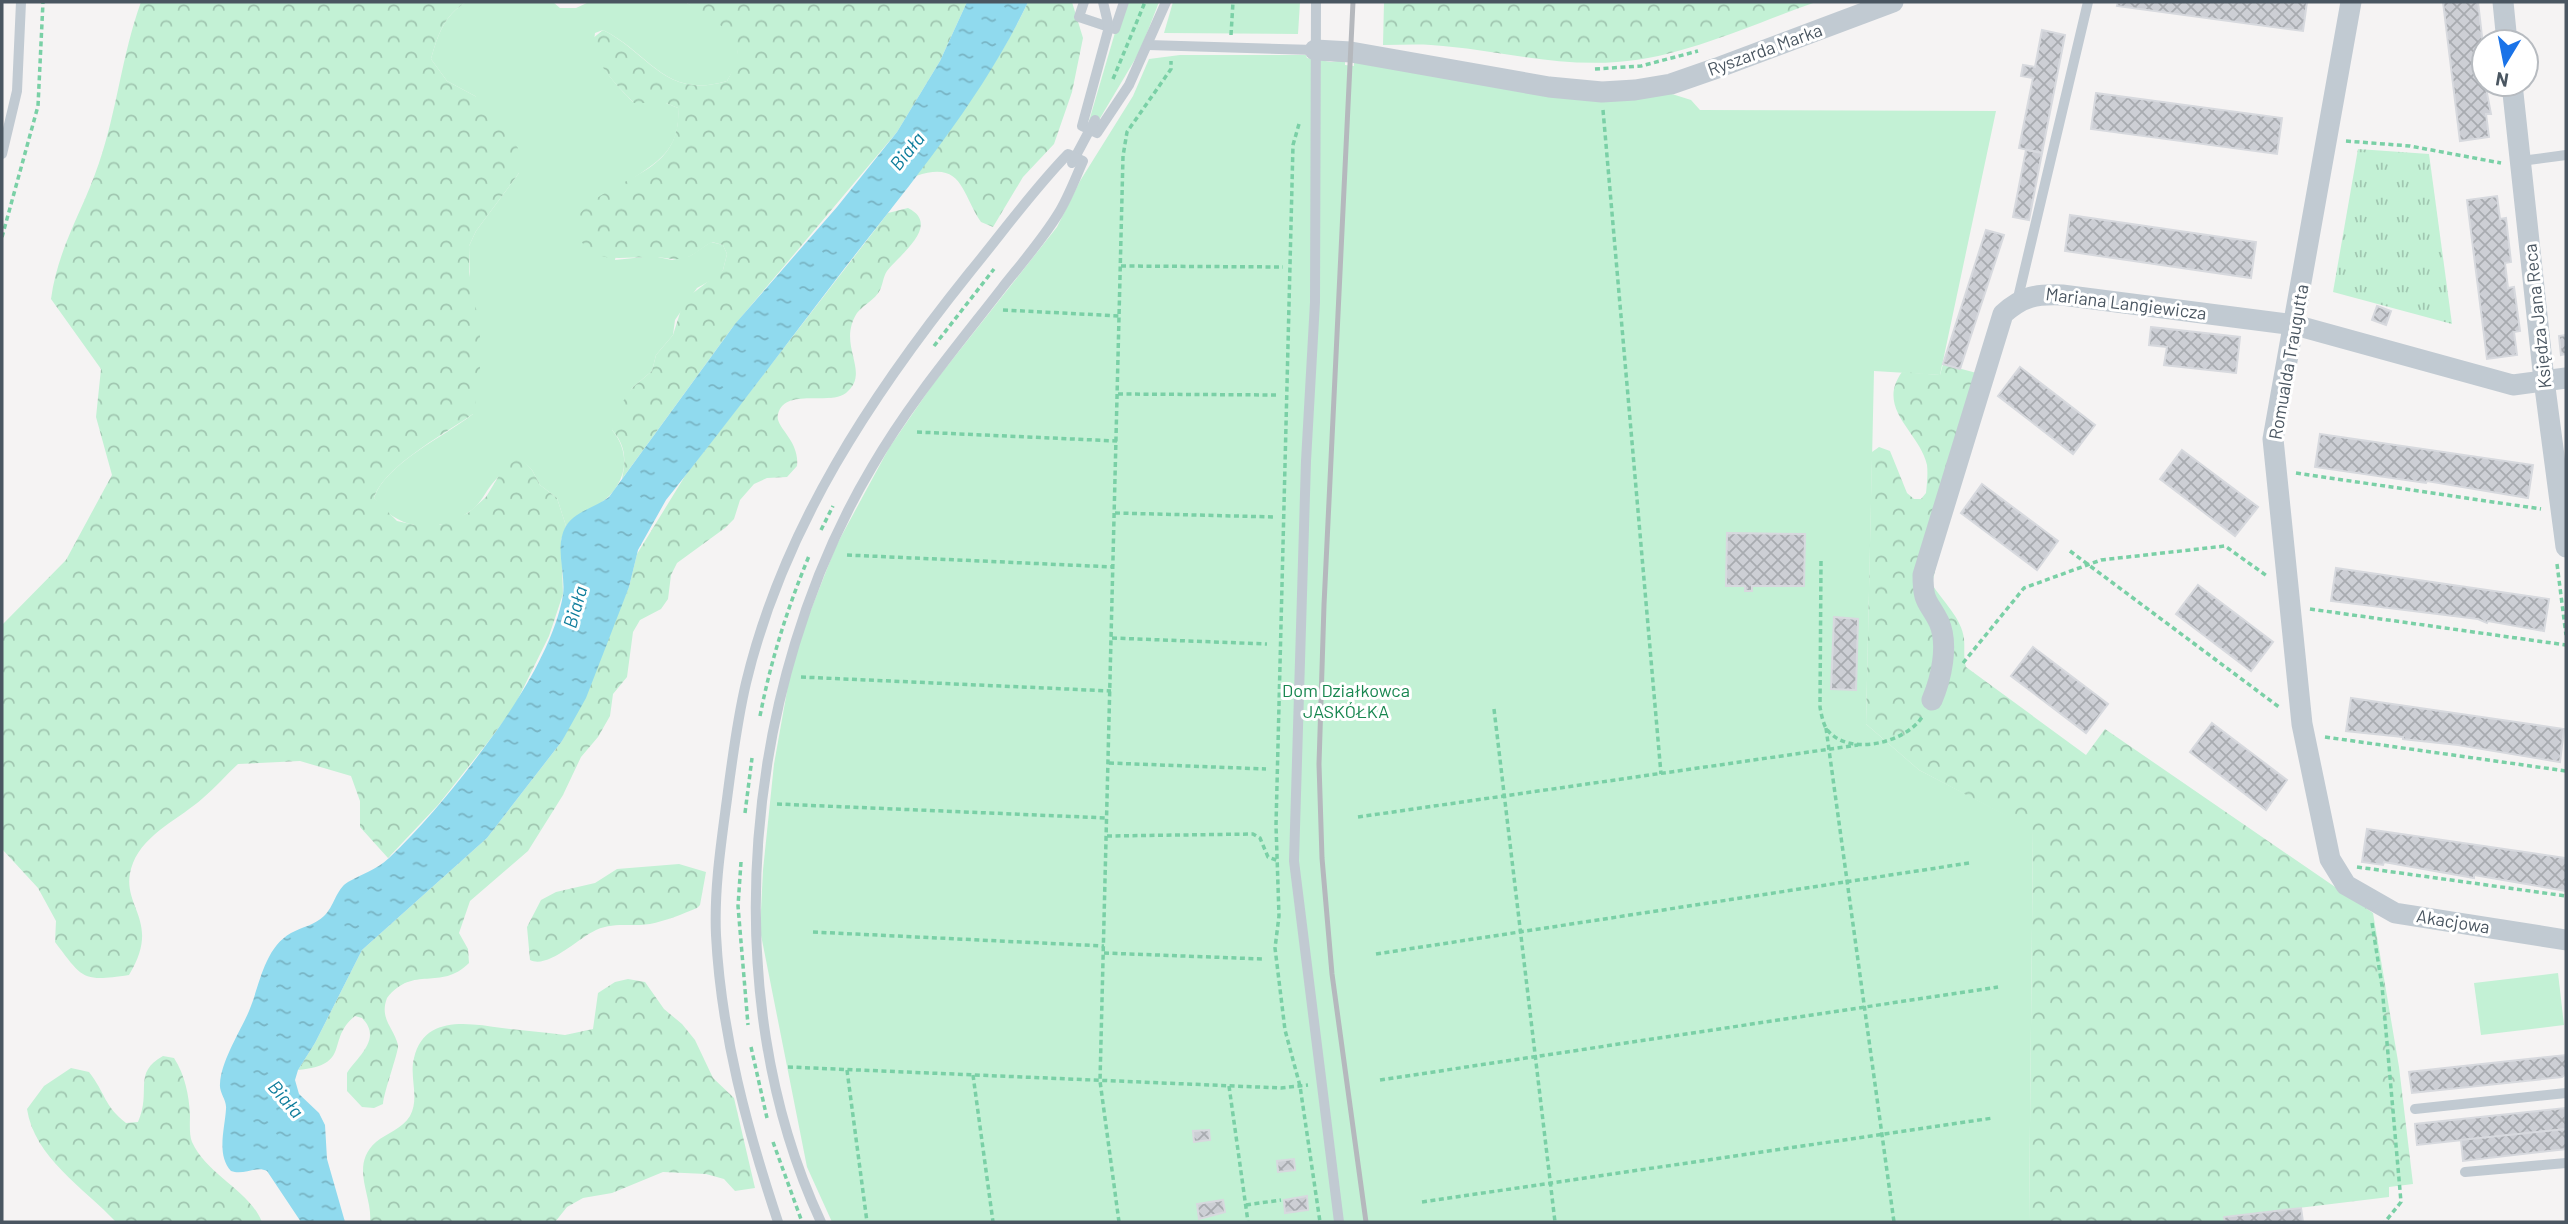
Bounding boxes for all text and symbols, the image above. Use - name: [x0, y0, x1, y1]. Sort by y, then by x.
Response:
- street label: Ryszarda Marka: [1704, 18, 1825, 80]
- north arrow: [2470, 28, 2540, 98]
- text: N: [2494, 68, 2510, 93]
- water label: Biała: [884, 127, 929, 175]
- street label: Księdza Jana Reca: [2518, 243, 2556, 390]
- street label: Mariana Langiewicza: [2044, 282, 2208, 324]
- street label: Romualda Traugutta: [2264, 282, 2313, 441]
- water label: Biała: [558, 583, 591, 631]
- park label: Dom Działkowca JASKÓŁKA: [1282, 679, 1410, 722]
- street label: Akacjowa: [2415, 904, 2492, 938]
- water label: Biała: [264, 1075, 309, 1122]

